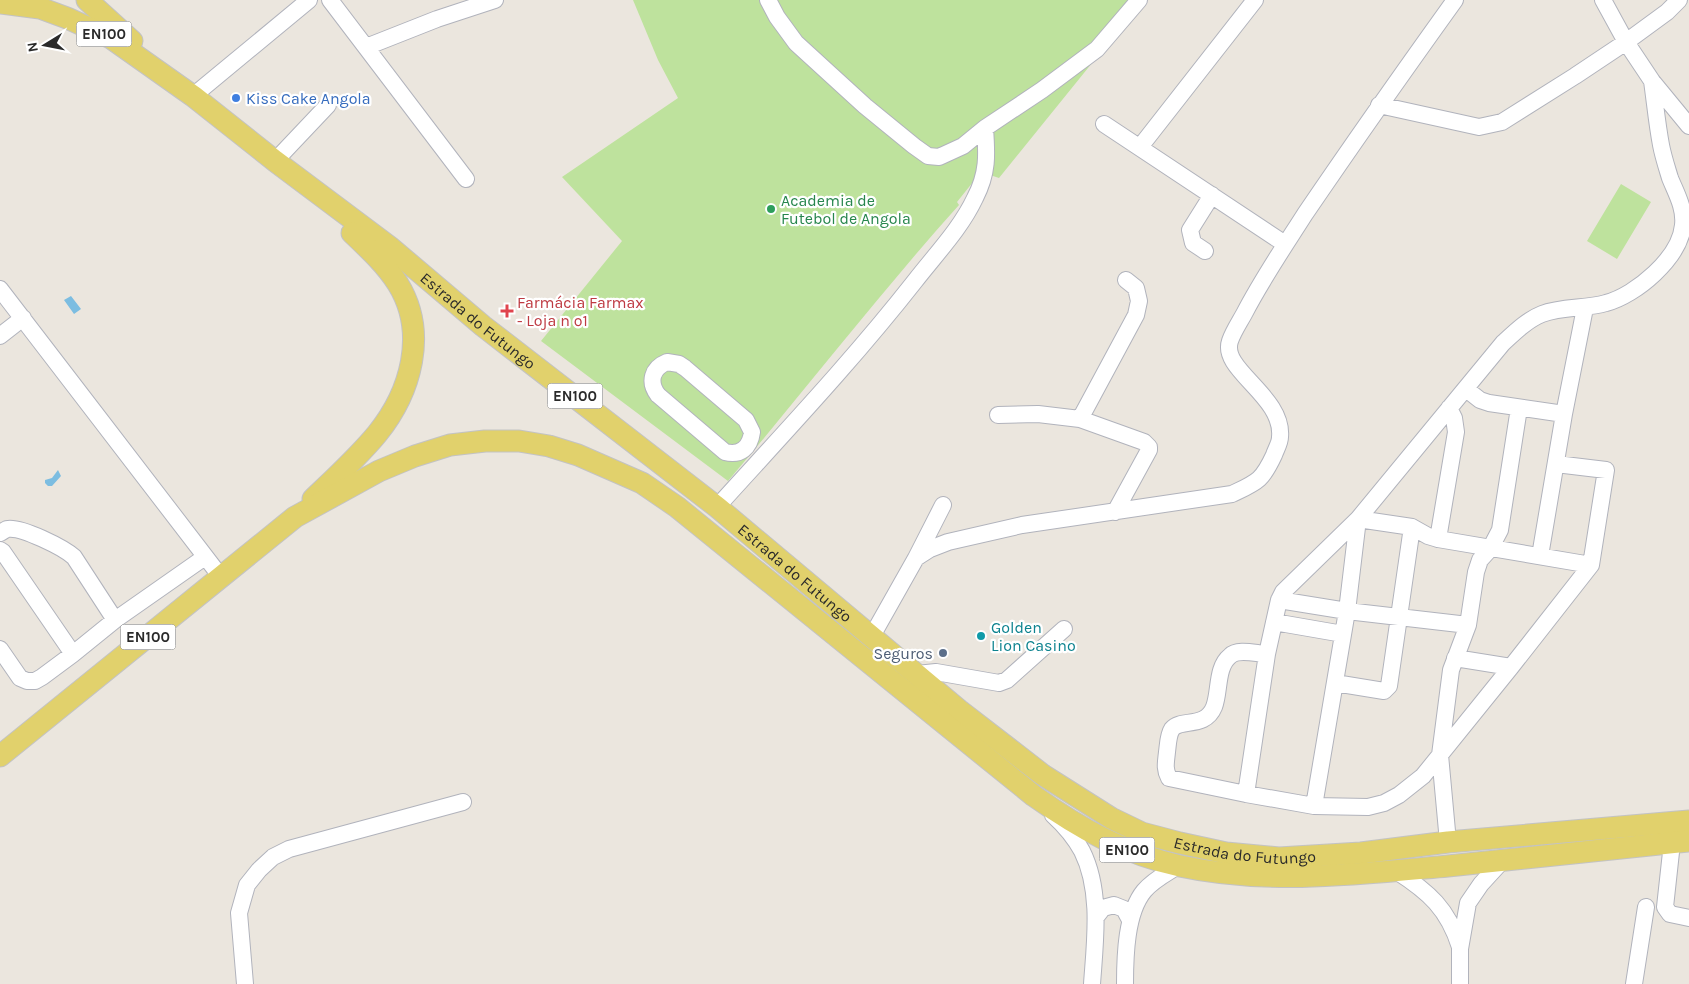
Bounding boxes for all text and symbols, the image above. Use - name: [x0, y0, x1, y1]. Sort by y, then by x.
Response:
- north arrow: [20, 20, 70, 70]
- road number: EN100: [76, 22, 132, 46]
- text: N: [23, 41, 42, 54]
- place label: Kiss Cake Angola: [246, 89, 371, 108]
- marker: Kiss Cake Angola: [230, 92, 242, 104]
- place label: Academia de Futebol de Angola: [781, 191, 911, 228]
- marker: Academia de Futebol de Angola: [765, 203, 777, 215]
- street label: Estrada do Futungo: [417, 268, 540, 373]
- place label: Farmácia Farmax - Loja n º1: [517, 293, 644, 330]
- marker: Farmácia Farmax - Loja n º1: [501, 305, 513, 317]
- road number: EN100: [548, 384, 602, 408]
- street label: Estrada do Futungo: [734, 519, 856, 626]
- place label: Golden Lion Casino: [991, 618, 1076, 655]
- road number: EN100: [120, 624, 176, 650]
- marker: Golden Lion Casino: [975, 630, 987, 642]
- place label: Seguros: [873, 644, 933, 663]
- marker: Seguros: [937, 647, 949, 659]
- street label: Estrada do Futungo: [1172, 832, 1317, 867]
- road number: EN100: [1100, 838, 1154, 862]

